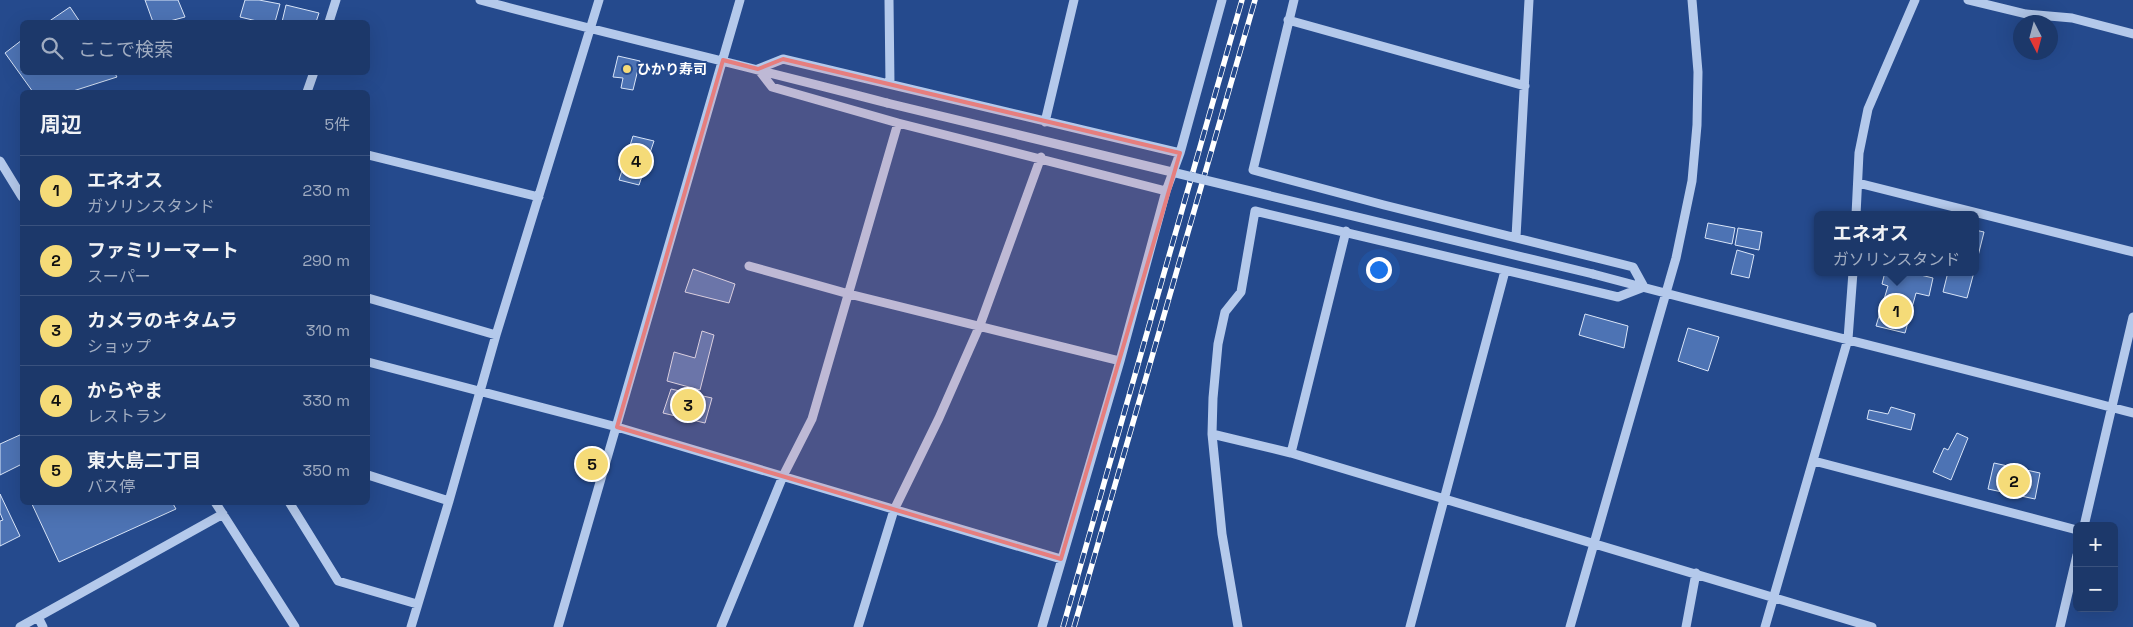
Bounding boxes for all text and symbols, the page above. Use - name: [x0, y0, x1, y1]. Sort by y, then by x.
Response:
- north arrow: [2013, 15, 2058, 60]
- search box: [20, 20, 370, 75]
- icon: search: [38, 34, 66, 62]
- text: ここで検索: [78, 37, 173, 62]
- place label: ひかり寿司: [637, 60, 707, 78]
- marker: ひかり寿司: [621, 63, 633, 75]
- text: 周辺: [40, 111, 82, 138]
- text: 5件: [324, 114, 350, 135]
- pin: 4: [620, 142, 652, 180]
- text: エネオス: [87, 168, 163, 193]
- text: 1: [52, 180, 60, 201]
- text: 230 m: [303, 180, 350, 201]
- text: ガソリンスタンド: [87, 196, 215, 217]
- popup: [1814, 211, 1979, 276]
- text: エネオス: [1833, 221, 1909, 246]
- text: ファミリーマート: [87, 238, 239, 263]
- text: ガソリンスタンド: [1833, 249, 1960, 270]
- text: 2: [51, 250, 61, 271]
- text: 290 m: [302, 250, 350, 271]
- your location: [1366, 257, 1392, 283]
- text: スーパー: [87, 266, 151, 287]
- pin: 1: [1880, 292, 1912, 330]
- text: カメラのキタムラ: [87, 308, 238, 333]
- text: 3: [51, 320, 61, 341]
- text: 310 m: [306, 320, 350, 341]
- text: ショップ: [87, 336, 151, 357]
- text: からやま: [87, 378, 163, 403]
- pin: 3: [672, 386, 704, 424]
- text: 4: [51, 390, 61, 411]
- text: 330 m: [303, 390, 350, 411]
- text: レストラン: [87, 406, 167, 427]
- pin: 5: [576, 445, 608, 483]
- text: 東大島二丁目: [87, 448, 201, 473]
- text: 5: [51, 460, 61, 481]
- text: 350 m: [303, 460, 350, 481]
- pin: 2: [1998, 462, 2030, 500]
- text: バス停: [87, 476, 135, 497]
- map controls: [2073, 522, 2118, 612]
- button: +: [2073, 522, 2118, 567]
- button: −: [2073, 567, 2118, 612]

